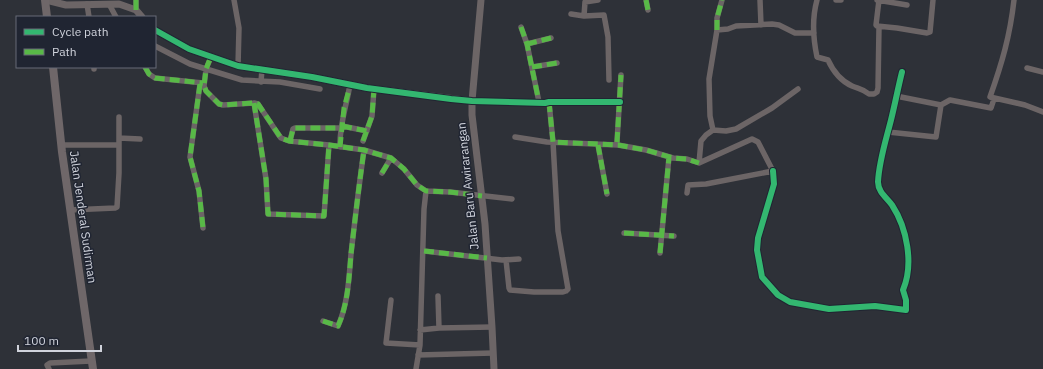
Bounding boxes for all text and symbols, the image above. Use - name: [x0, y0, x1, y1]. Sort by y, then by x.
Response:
- legend: [16, 16, 156, 68]
- text: Cycle path: [52, 24, 109, 39]
- text: Path: [52, 44, 77, 59]
- street label: Jalan Baru Awirarangan: [453, 122, 482, 250]
- street label: Jalan Jenderal Sudirman: [67, 150, 100, 284]
- scale bar: [18, 327, 101, 353]
- text: 100 m: [24, 333, 59, 348]

